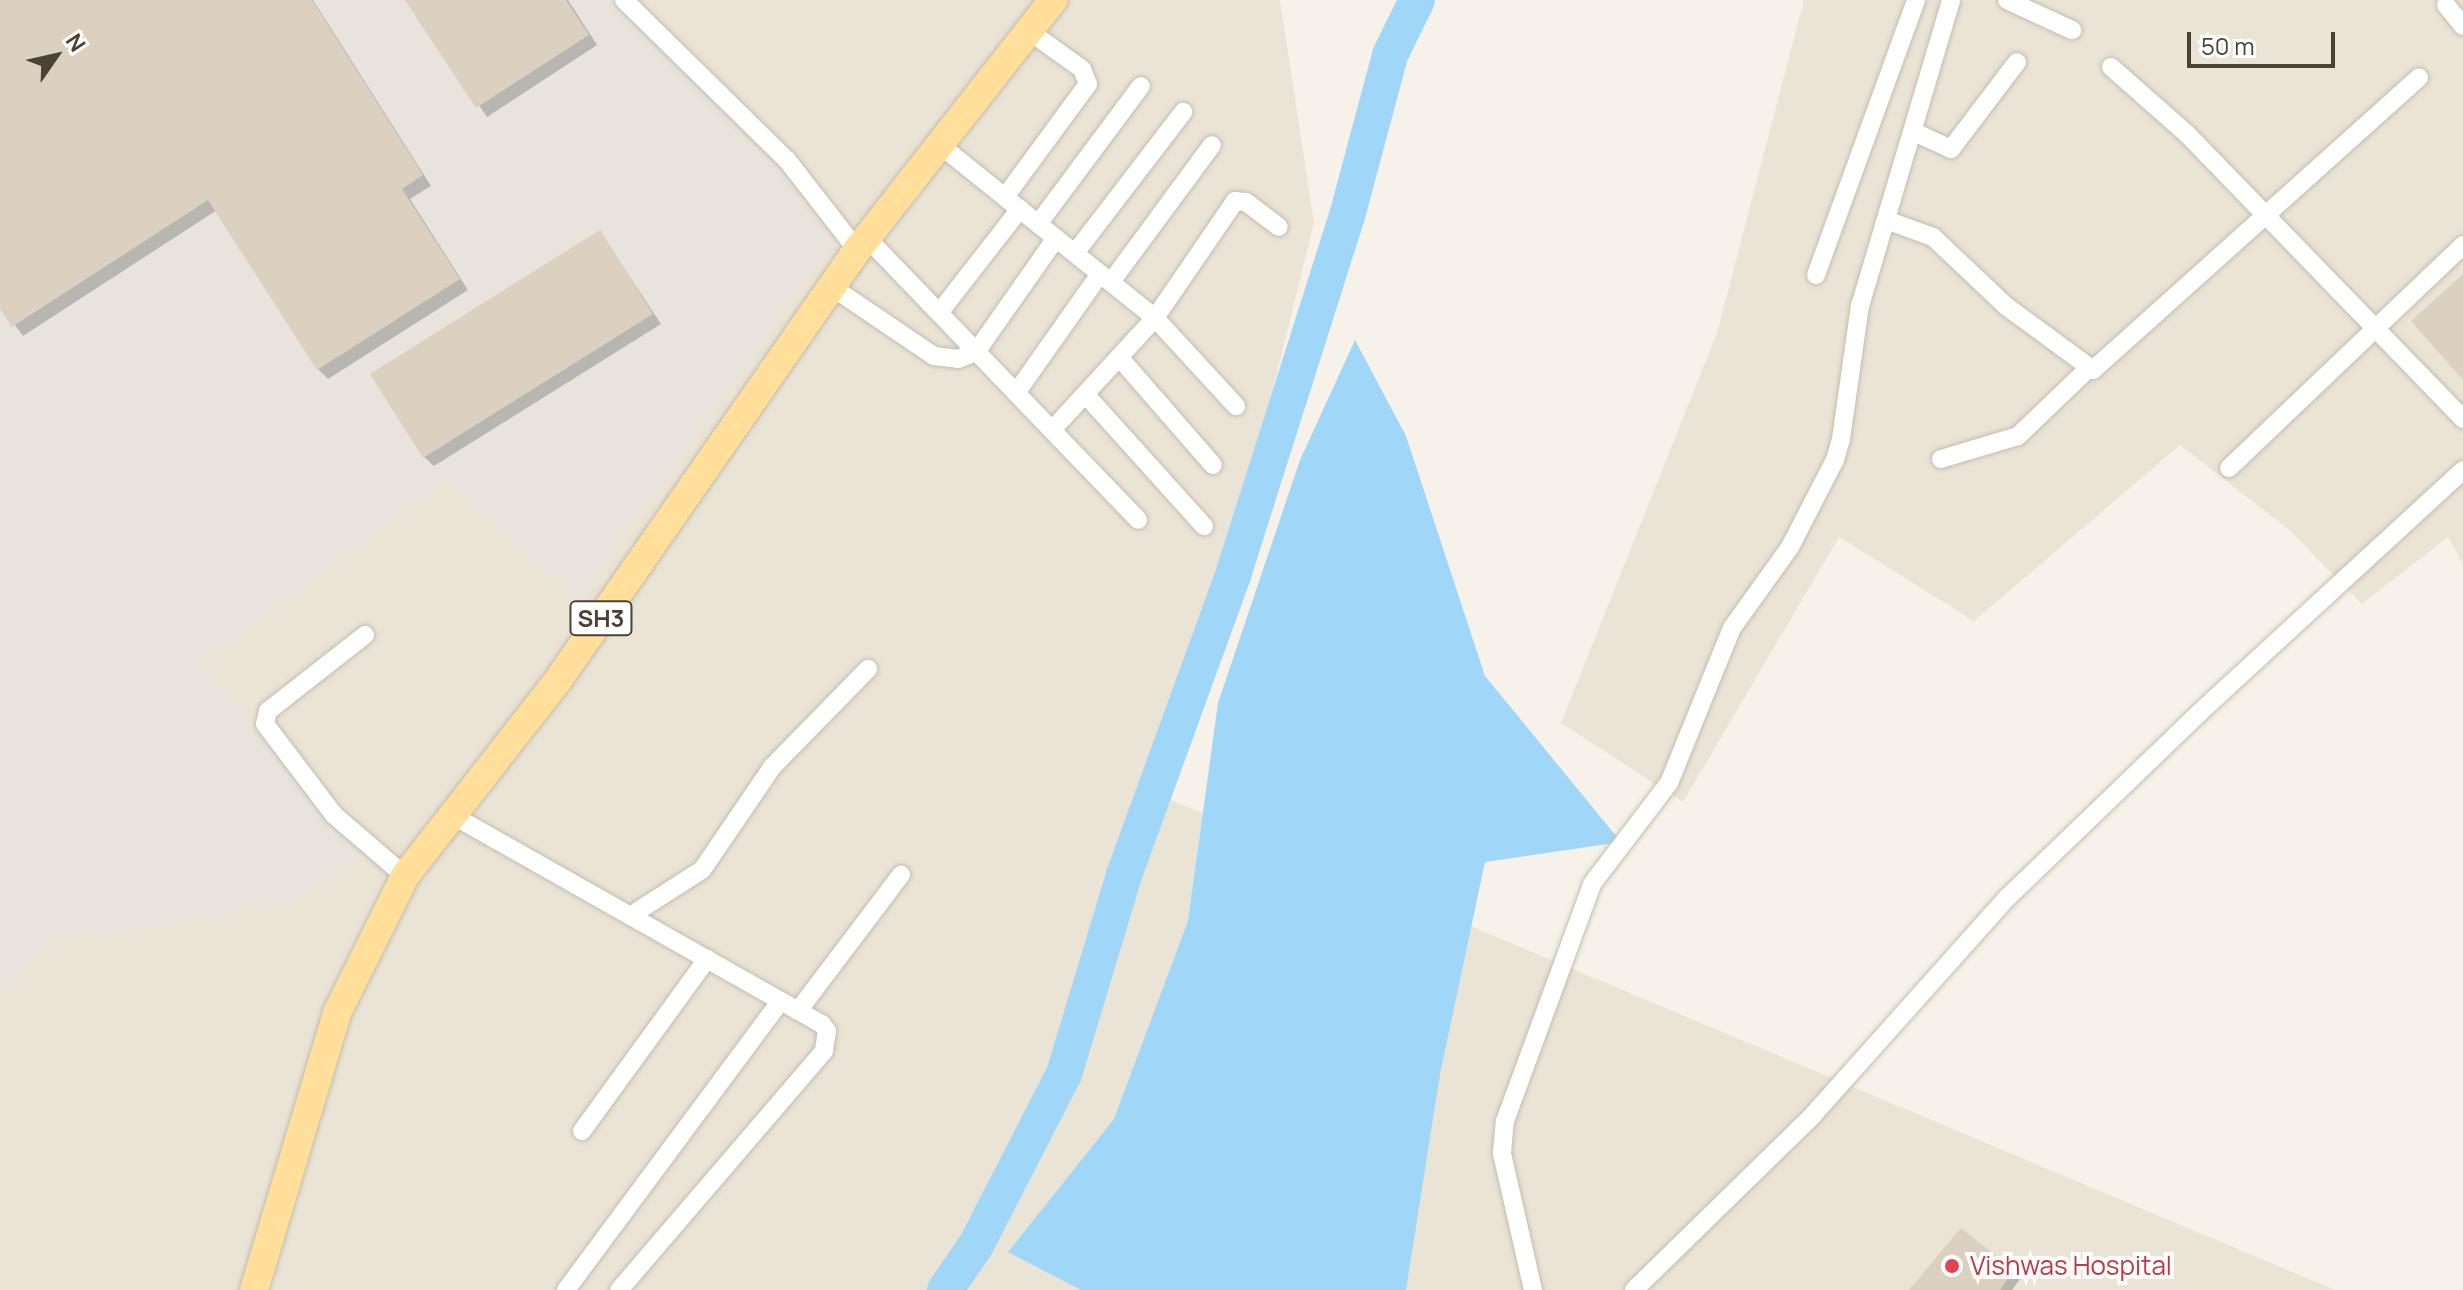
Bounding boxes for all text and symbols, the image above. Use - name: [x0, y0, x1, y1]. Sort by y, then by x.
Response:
- north arrow: [16, 16, 96, 96]
- scale bar: [2191, 16, 2339, 66]
- text: N: [59, 28, 93, 58]
- text: 50 m: [2201, 29, 2255, 62]
- road number: SH3: [569, 598, 633, 638]
- place label: Vishwas Hospital: [1970, 1250, 2172, 1282]
- marker: Vishwas Hospital: [1941, 1255, 1963, 1277]

